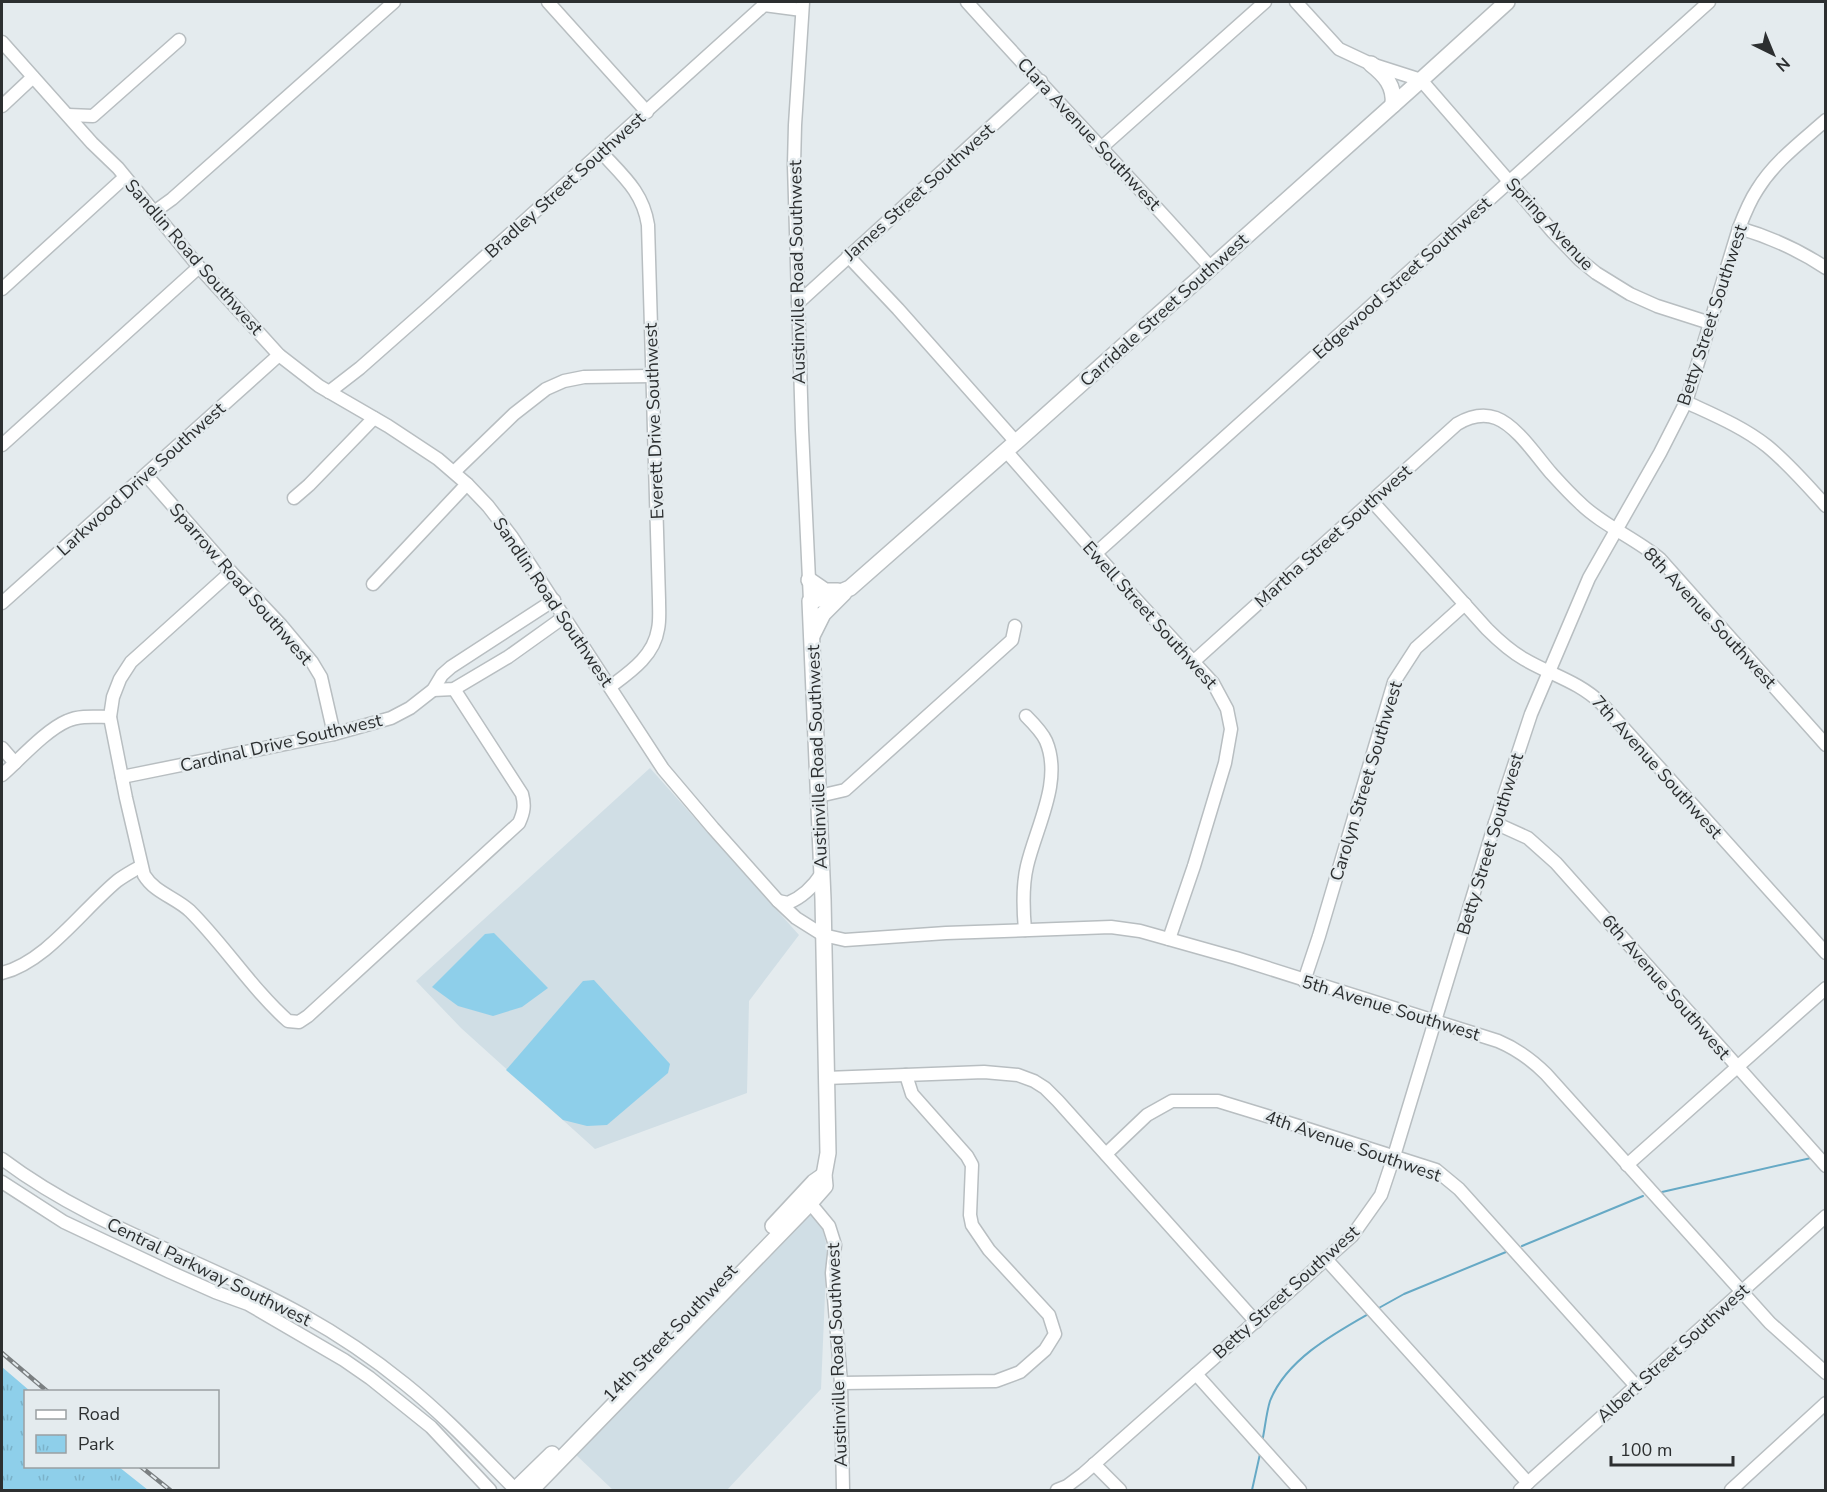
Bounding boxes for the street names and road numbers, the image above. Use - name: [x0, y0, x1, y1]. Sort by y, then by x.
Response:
- street label: Clara Avenue Southwest: [1012, 53, 1167, 216]
- street label: Bradley Street Southwest: [480, 106, 651, 263]
- street label: James Street Southwest: [838, 118, 1000, 267]
- street label: Austinville Road Southwest: [783, 159, 811, 384]
- street label: Spring Avenue: [1501, 172, 1599, 276]
- street label: Sandlin Road Southwest: [120, 174, 269, 341]
- street label: Edgewood Street Southwest: [1308, 191, 1497, 364]
- street label: Betty Street Southwest: [1671, 221, 1753, 409]
- street label: Carridale Street Southwest: [1075, 227, 1254, 392]
- street label: Everett Drive Southwest: [639, 322, 669, 520]
- street label: Larkwood Drive Southwest: [52, 396, 231, 561]
- street label: Martha Street Southwest: [1249, 459, 1417, 613]
- street label: Sparrow Road Southwest: [164, 498, 318, 671]
- street label: Sandlin Road Southwest: [487, 513, 619, 692]
- street label: Ewell Street Southwest: [1077, 536, 1223, 695]
- street label: 8th Avenue Southwest: [1638, 542, 1782, 694]
- street label: Austinville Road Southwest: [801, 644, 833, 869]
- street label: Carolyn Street Southwest: [1324, 678, 1408, 884]
- street label: 7th Avenue Southwest: [1586, 690, 1728, 844]
- street label: Cardinal Drive Southwest: [178, 708, 385, 778]
- street label: Betty Street Southwest: [1451, 750, 1529, 938]
- street label: 6th Avenue Southwest: [1596, 909, 1736, 1065]
- street label: 5th Avenue Southwest: [1299, 969, 1484, 1047]
- street label: 4th Avenue Southwest: [1262, 1105, 1445, 1188]
- street label: Central Parkway Southwest: [103, 1212, 316, 1332]
- street label: Betty Street Southwest: [1208, 1219, 1365, 1364]
- street label: Austinville Road Southwest: [821, 1242, 853, 1467]
- street label: 14th Street Southwest: [598, 1258, 743, 1407]
- street label: Albert Street Southwest: [1592, 1278, 1755, 1428]

